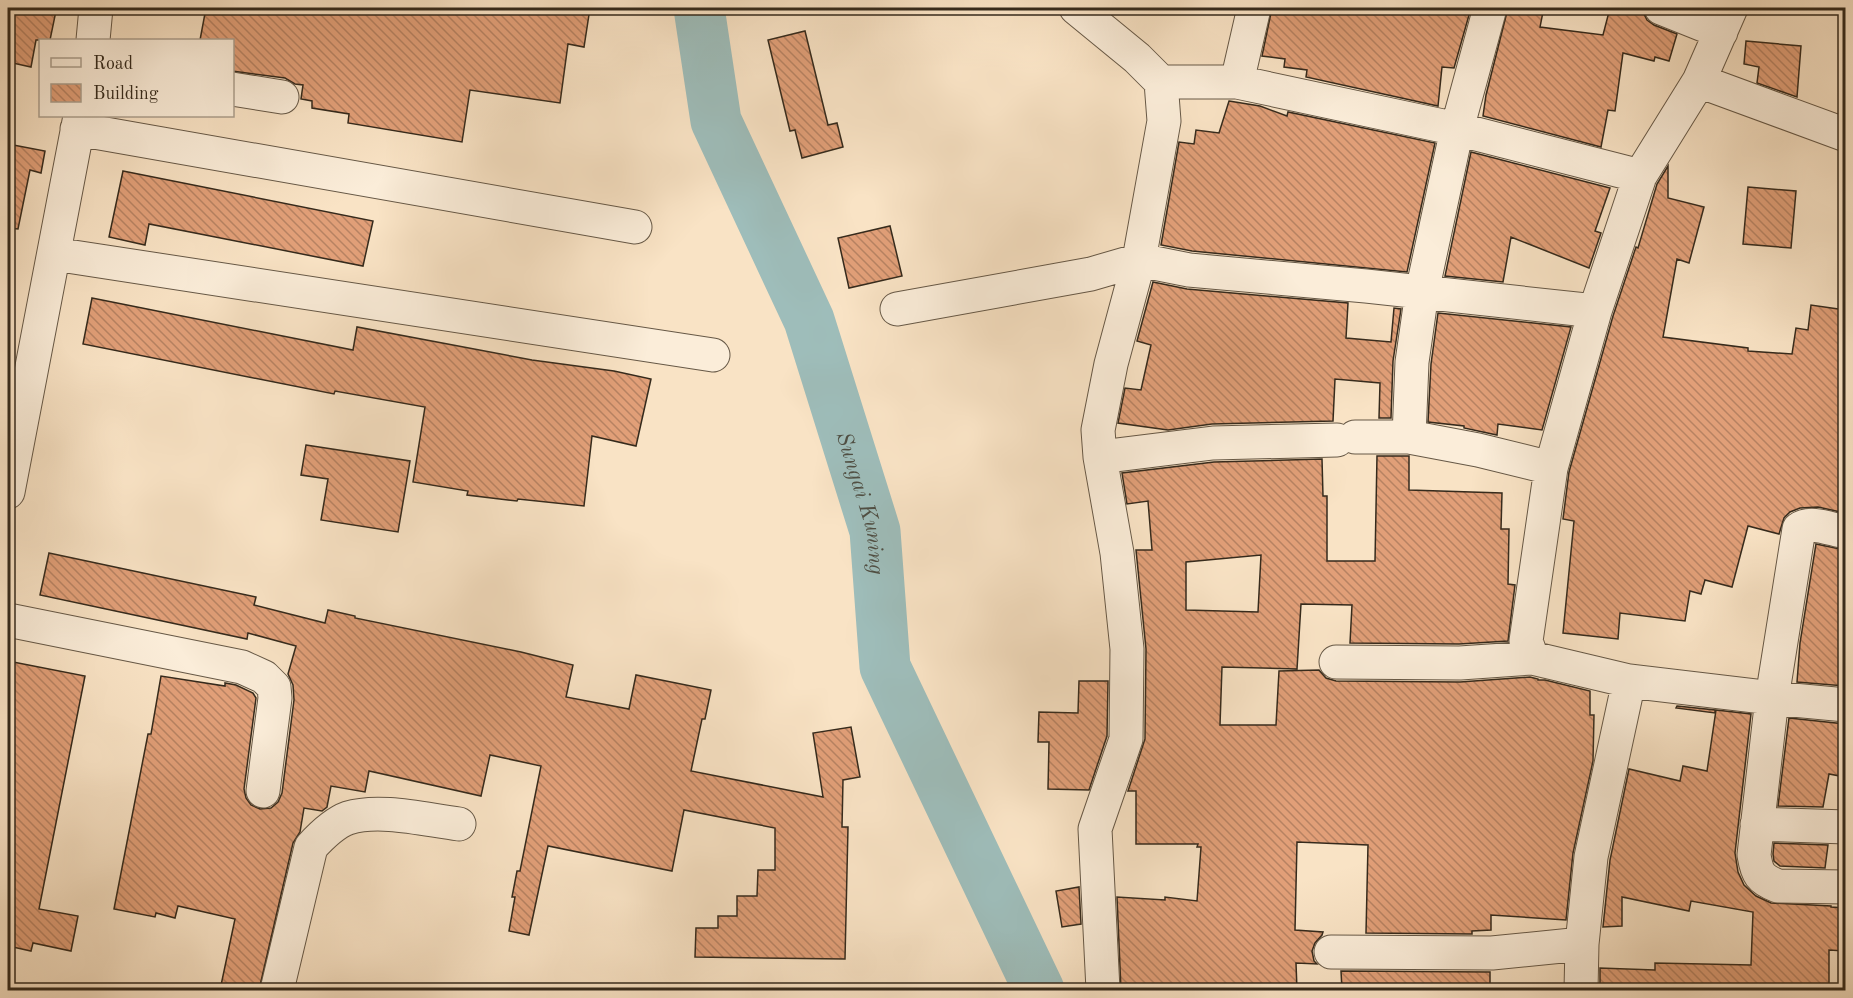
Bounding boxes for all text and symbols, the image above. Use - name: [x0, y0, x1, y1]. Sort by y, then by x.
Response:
- legend: [39, 39, 234, 117]
- text: Road: [93, 55, 133, 73]
- text: Building: [93, 85, 159, 103]
- water label: Sungai Kuning: [832, 429, 887, 576]

